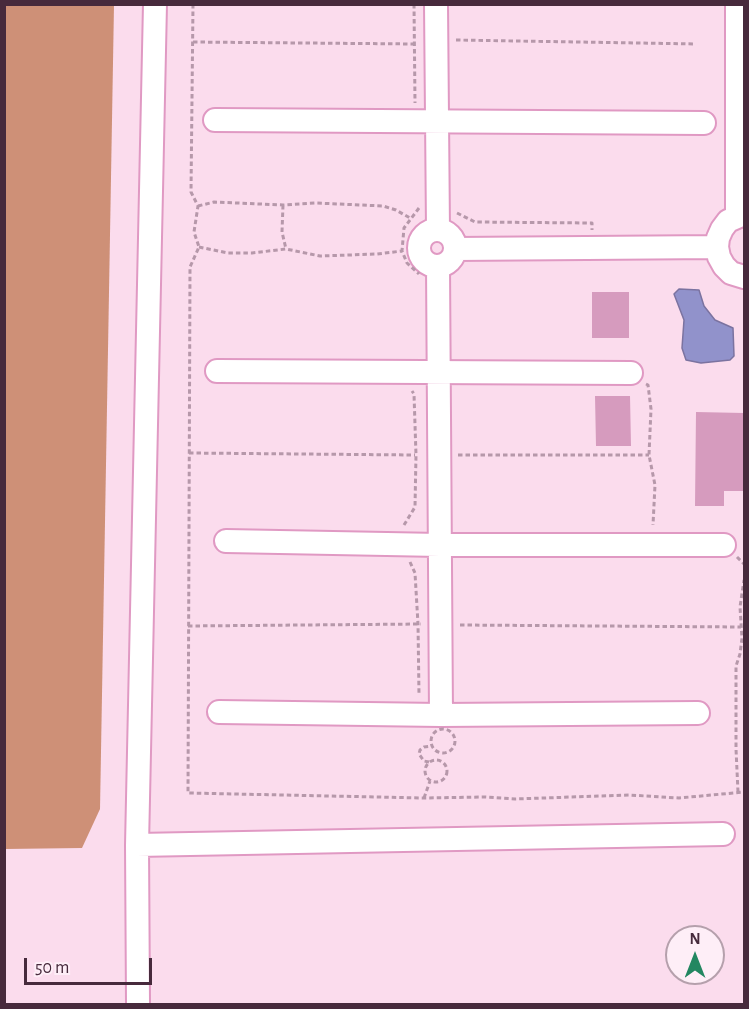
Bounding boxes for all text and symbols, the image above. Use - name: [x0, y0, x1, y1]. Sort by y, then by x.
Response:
- north arrow: [665, 925, 725, 985]
- text: N: [689, 931, 701, 947]
- scale bar: [27, 946, 154, 984]
- text: 50 m: [35, 959, 69, 977]

